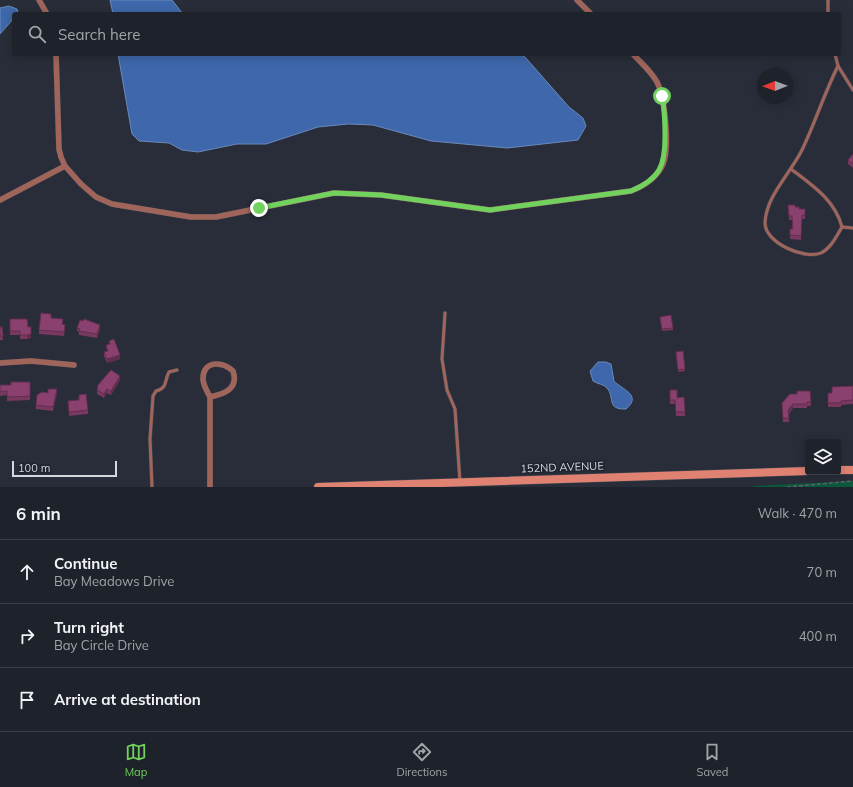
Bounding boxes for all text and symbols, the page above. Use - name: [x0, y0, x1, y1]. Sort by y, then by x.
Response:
- search box: [12, 12, 841, 56]
- icon: search: [26, 23, 48, 45]
- text: Search here: [58, 25, 140, 44]
- north arrow: [757, 68, 793, 104]
- route start: [653, 87, 671, 105]
- route end: [250, 199, 268, 217]
- map controls: [805, 439, 841, 475]
- button: layers: [805, 439, 841, 475]
- scale bar: [12, 459, 117, 478]
- street label: 152ND AVENUE: [520, 459, 604, 475]
- text: 100 m: [18, 461, 50, 475]
- text: 6 min: [16, 503, 61, 524]
- text: Walk · 470 m: [758, 505, 837, 521]
- text: Continue: [54, 554, 117, 573]
- icon: ahead: [16, 561, 38, 583]
- text: 70 m: [807, 564, 837, 580]
- text: Bay Meadows Drive: [54, 573, 174, 589]
- text: Turn right: [54, 618, 124, 637]
- icon: right: [16, 625, 38, 647]
- text: 400 m: [799, 628, 837, 644]
- text: Bay Circle Drive: [54, 637, 149, 653]
- icon: arrive: [16, 689, 38, 711]
- text: Arrive at destination: [54, 690, 201, 709]
- tab: Map: [125, 741, 147, 779]
- tab: Directions: [397, 741, 447, 779]
- tab: Saved: [697, 741, 728, 779]

